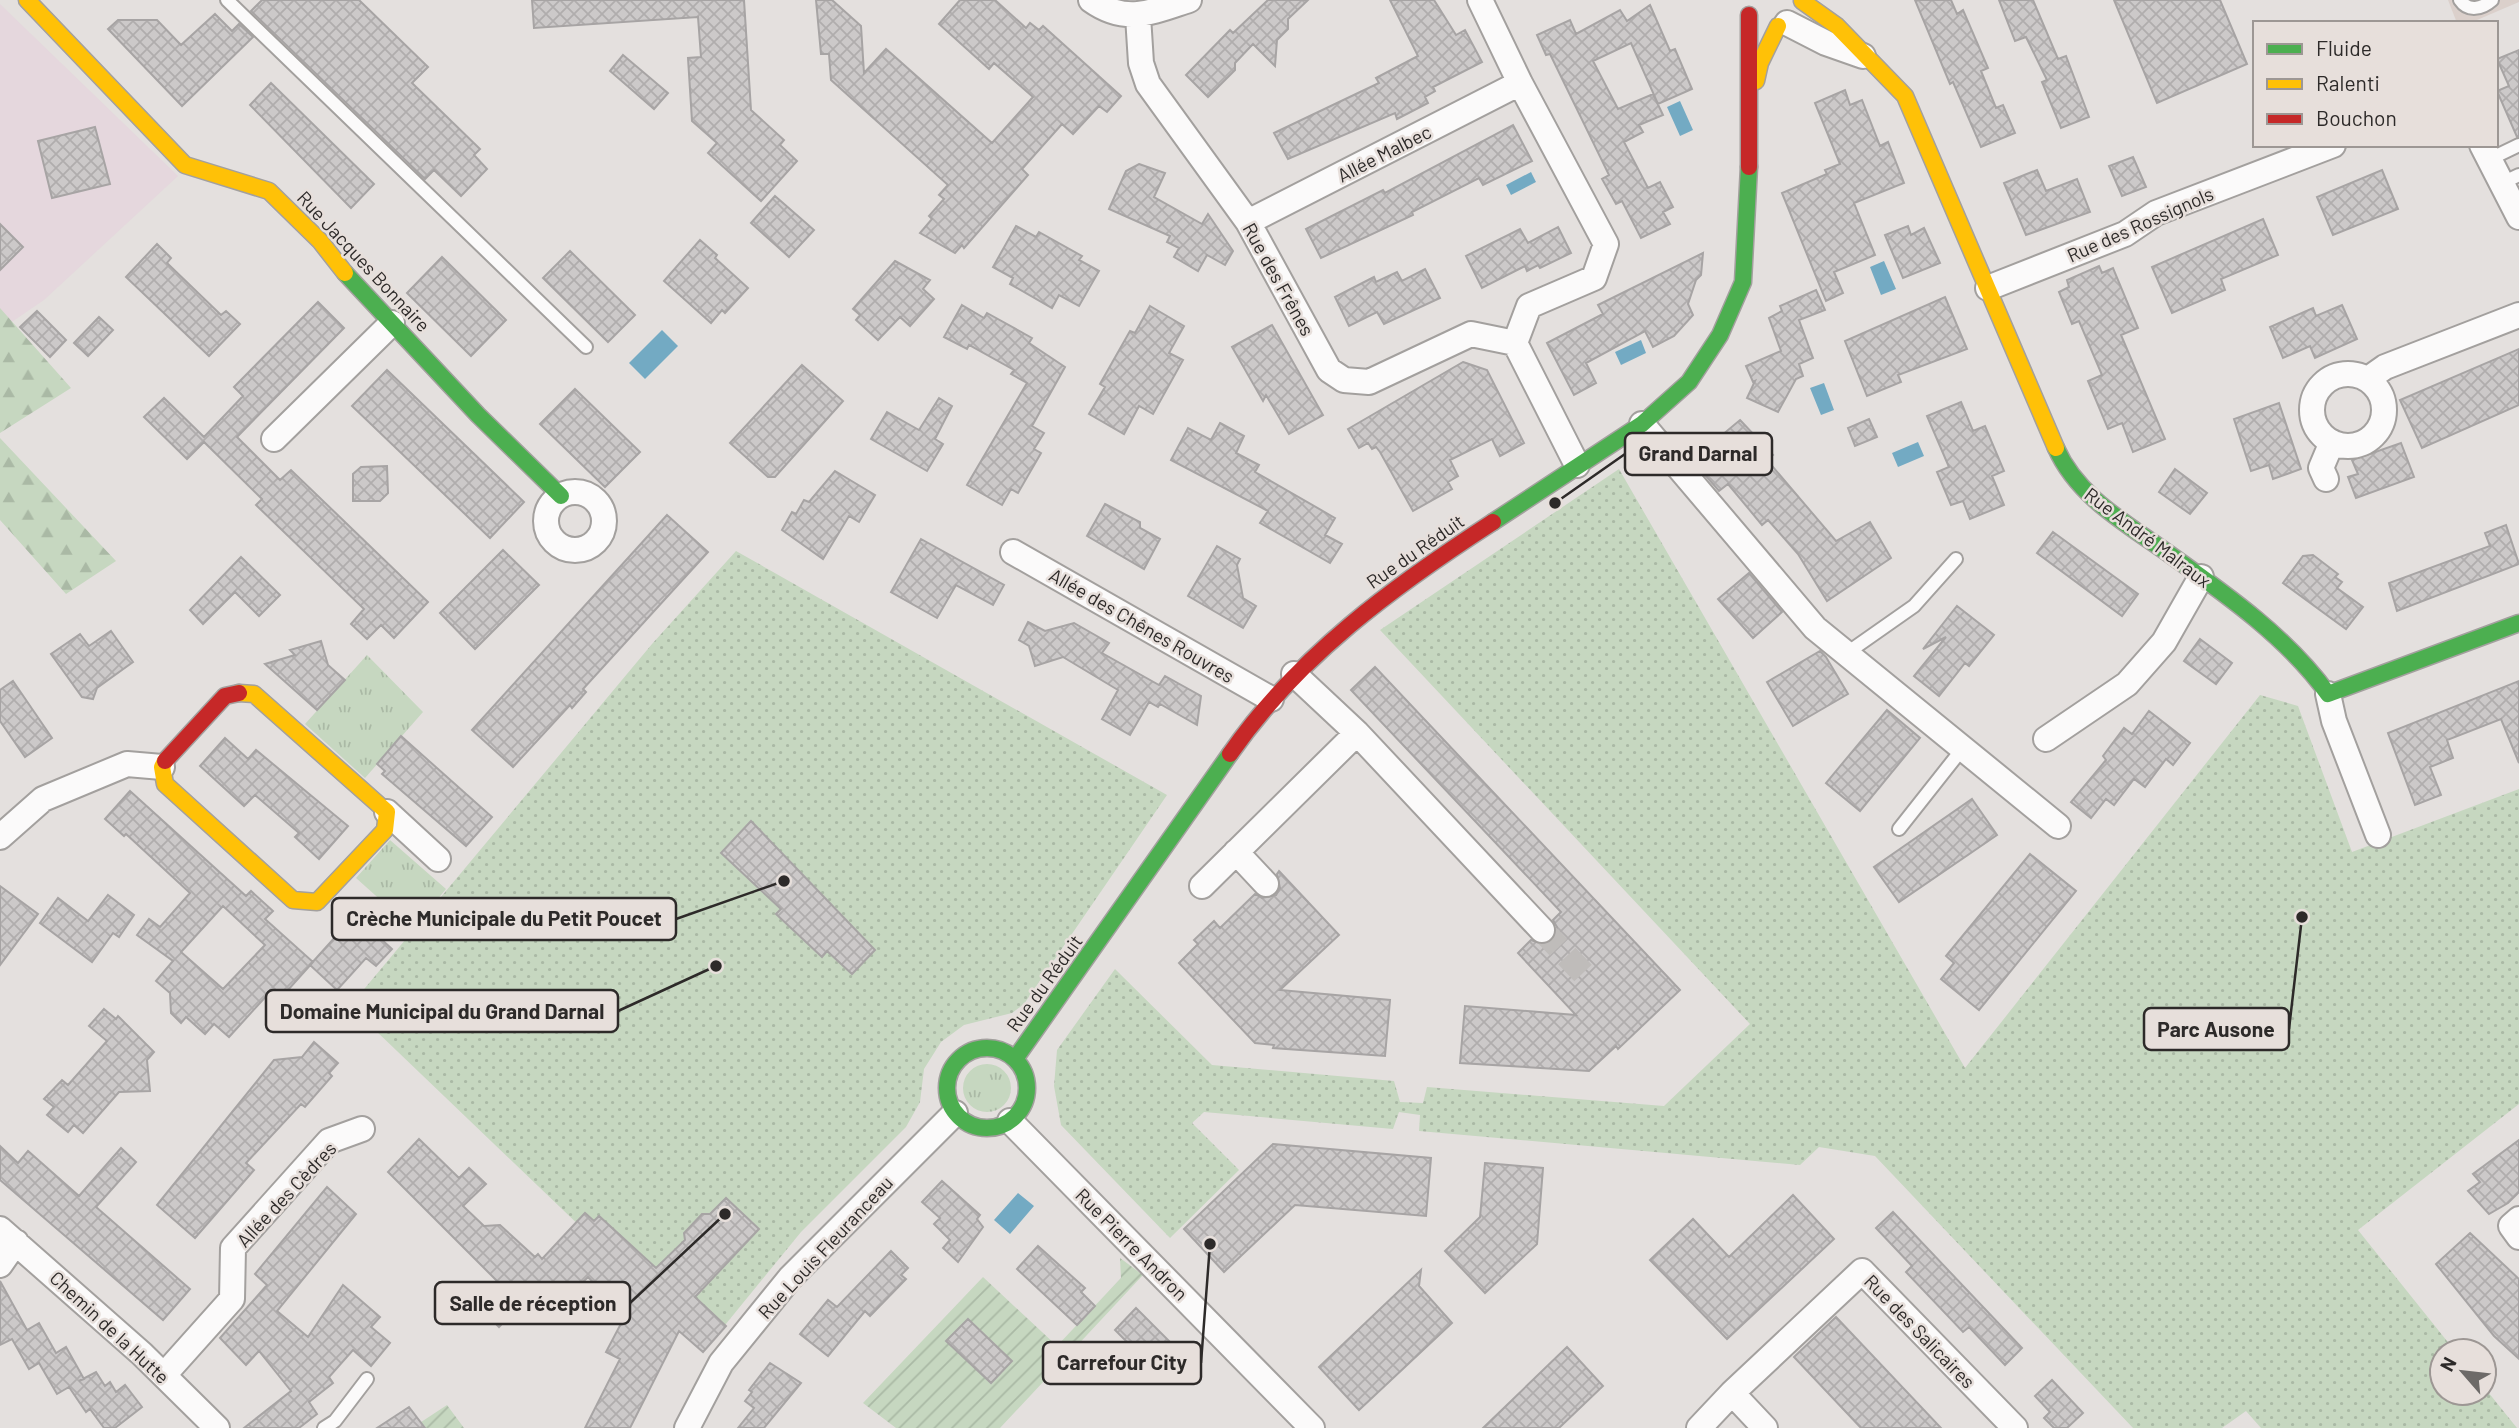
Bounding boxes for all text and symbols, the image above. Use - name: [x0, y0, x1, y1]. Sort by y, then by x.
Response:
- legend: [2253, 21, 2498, 147]
- text: Fluide: [2316, 35, 2372, 60]
- text: Ralenti: [2316, 70, 2380, 95]
- text: Bouchon: [2316, 105, 2397, 130]
- street label: Allée Malbec: [1333, 120, 1435, 186]
- street label: Rue des Rossignols: [2063, 181, 2217, 267]
- street label: Rue Jacques Bonnaire: [293, 186, 435, 336]
- street label: Rue des Frênes: [1238, 218, 1320, 340]
- callout: Grand Darnal: [1625, 433, 1772, 475]
- text: Grand Darnal: [1638, 440, 1758, 465]
- street label: Rue André Malraux: [2080, 482, 2216, 592]
- street label: Rue du Réduit: [1362, 509, 1468, 593]
- street label: Allée des Chênes Rouvres: [1046, 563, 1238, 687]
- callout: Crèche Municipale du Petit Poucet: [332, 898, 676, 940]
- text: Crèche Municipale du Petit Poucet: [346, 905, 662, 930]
- street label: Rue du Réduit: [1001, 930, 1087, 1036]
- callout: Domaine Municipal du Grand Darnal: [266, 990, 618, 1032]
- text: Domaine Municipal du Grand Darnal: [280, 998, 604, 1023]
- callout: Parc Ausone: [2144, 1008, 2289, 1050]
- text: Parc Ausone: [2157, 1016, 2275, 1041]
- street label: Allée des Cèdres: [231, 1137, 341, 1251]
- street label: Rue Louis Fleuranceau: [753, 1171, 897, 1323]
- street label: Rue Pierre Andron: [1071, 1183, 1193, 1305]
- street label: Chemin de la Hutte: [46, 1266, 174, 1388]
- street label: Rue des Salicaires: [1860, 1269, 1980, 1393]
- callout: Salle de réception: [435, 1282, 630, 1324]
- text: Salle de réception: [449, 1290, 617, 1315]
- north arrow: [2428, 1337, 2498, 1407]
- callout: Carrefour City: [1043, 1342, 1201, 1384]
- text: Carrefour City: [1057, 1349, 1188, 1374]
- text: N: [2434, 1353, 2461, 1375]

